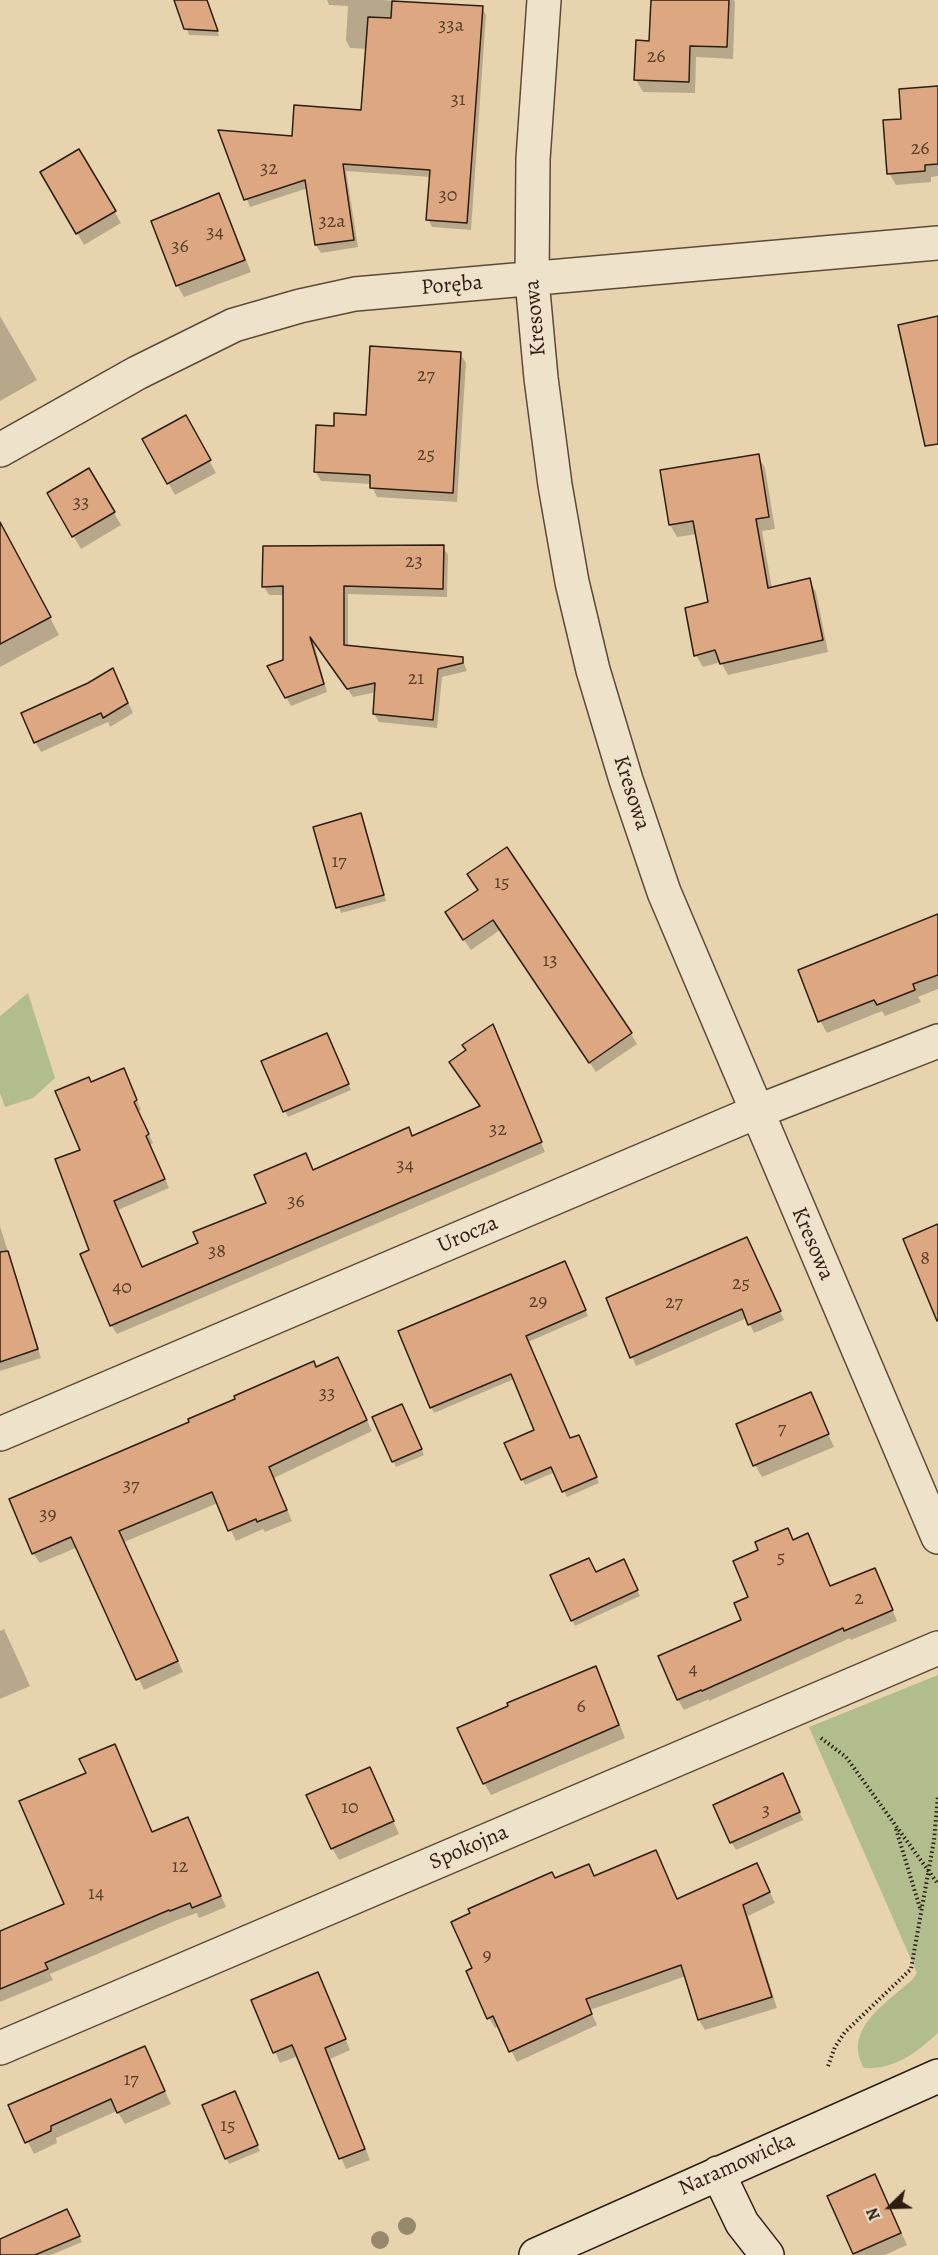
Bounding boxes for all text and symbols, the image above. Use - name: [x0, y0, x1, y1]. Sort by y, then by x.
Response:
- house number: 33a: [438, 14, 464, 38]
- house number: 26: [647, 45, 665, 69]
- house number: 31: [450, 88, 466, 112]
- house number: 26: [911, 137, 929, 161]
- house number: 32: [260, 157, 278, 181]
- house number: 30: [439, 184, 457, 208]
- house number: 32a: [318, 210, 346, 234]
- house number: 34: [206, 221, 224, 245]
- house number: 36: [171, 235, 189, 259]
- street label: Poręba: [420, 270, 484, 302]
- street label: Kresowa: [520, 279, 552, 357]
- house number: 27: [417, 364, 435, 388]
- house number: 25: [417, 443, 435, 467]
- house number: 33: [73, 491, 89, 515]
- house number: 23: [405, 550, 423, 574]
- house number: 21: [408, 667, 424, 691]
- street label: Kresowa: [607, 752, 655, 834]
- house number: 17: [331, 850, 347, 874]
- house number: 15: [494, 871, 510, 895]
- house number: 13: [542, 949, 558, 973]
- house number: 32: [489, 1118, 507, 1142]
- house number: 34: [396, 1154, 414, 1178]
- house number: 36: [287, 1190, 305, 1214]
- street label: Kresowa: [785, 1204, 839, 1284]
- street label: Urocza: [434, 1210, 502, 1260]
- house number: 38: [208, 1240, 226, 1264]
- house number: 8: [920, 1247, 930, 1271]
- house number: 25: [732, 1272, 750, 1296]
- house number: 40: [112, 1276, 132, 1300]
- house number: 29: [529, 1290, 547, 1314]
- house number: 27: [665, 1291, 683, 1315]
- house number: 33: [319, 1382, 335, 1406]
- house number: 7: [778, 1417, 786, 1441]
- house number: 37: [123, 1474, 139, 1498]
- house number: 39: [39, 1503, 57, 1527]
- house number: 5: [777, 1546, 785, 1570]
- house number: 2: [854, 1587, 864, 1611]
- house number: 4: [688, 1658, 698, 1682]
- house number: 6: [576, 1695, 586, 1719]
- house number: 10: [341, 1796, 359, 1820]
- house number: 3: [762, 1799, 770, 1823]
- street label: Spokojna: [425, 1820, 513, 1876]
- house number: 12: [172, 1855, 188, 1879]
- house number: 14: [88, 1882, 104, 1906]
- house number: 9: [482, 1944, 492, 1968]
- house number: 17: [123, 2068, 139, 2092]
- house number: 15: [220, 2114, 236, 2138]
- street label: Naramowicka: [675, 2128, 799, 2202]
- north arrow: [860, 2177, 920, 2237]
- text: N: [861, 2204, 886, 2224]

